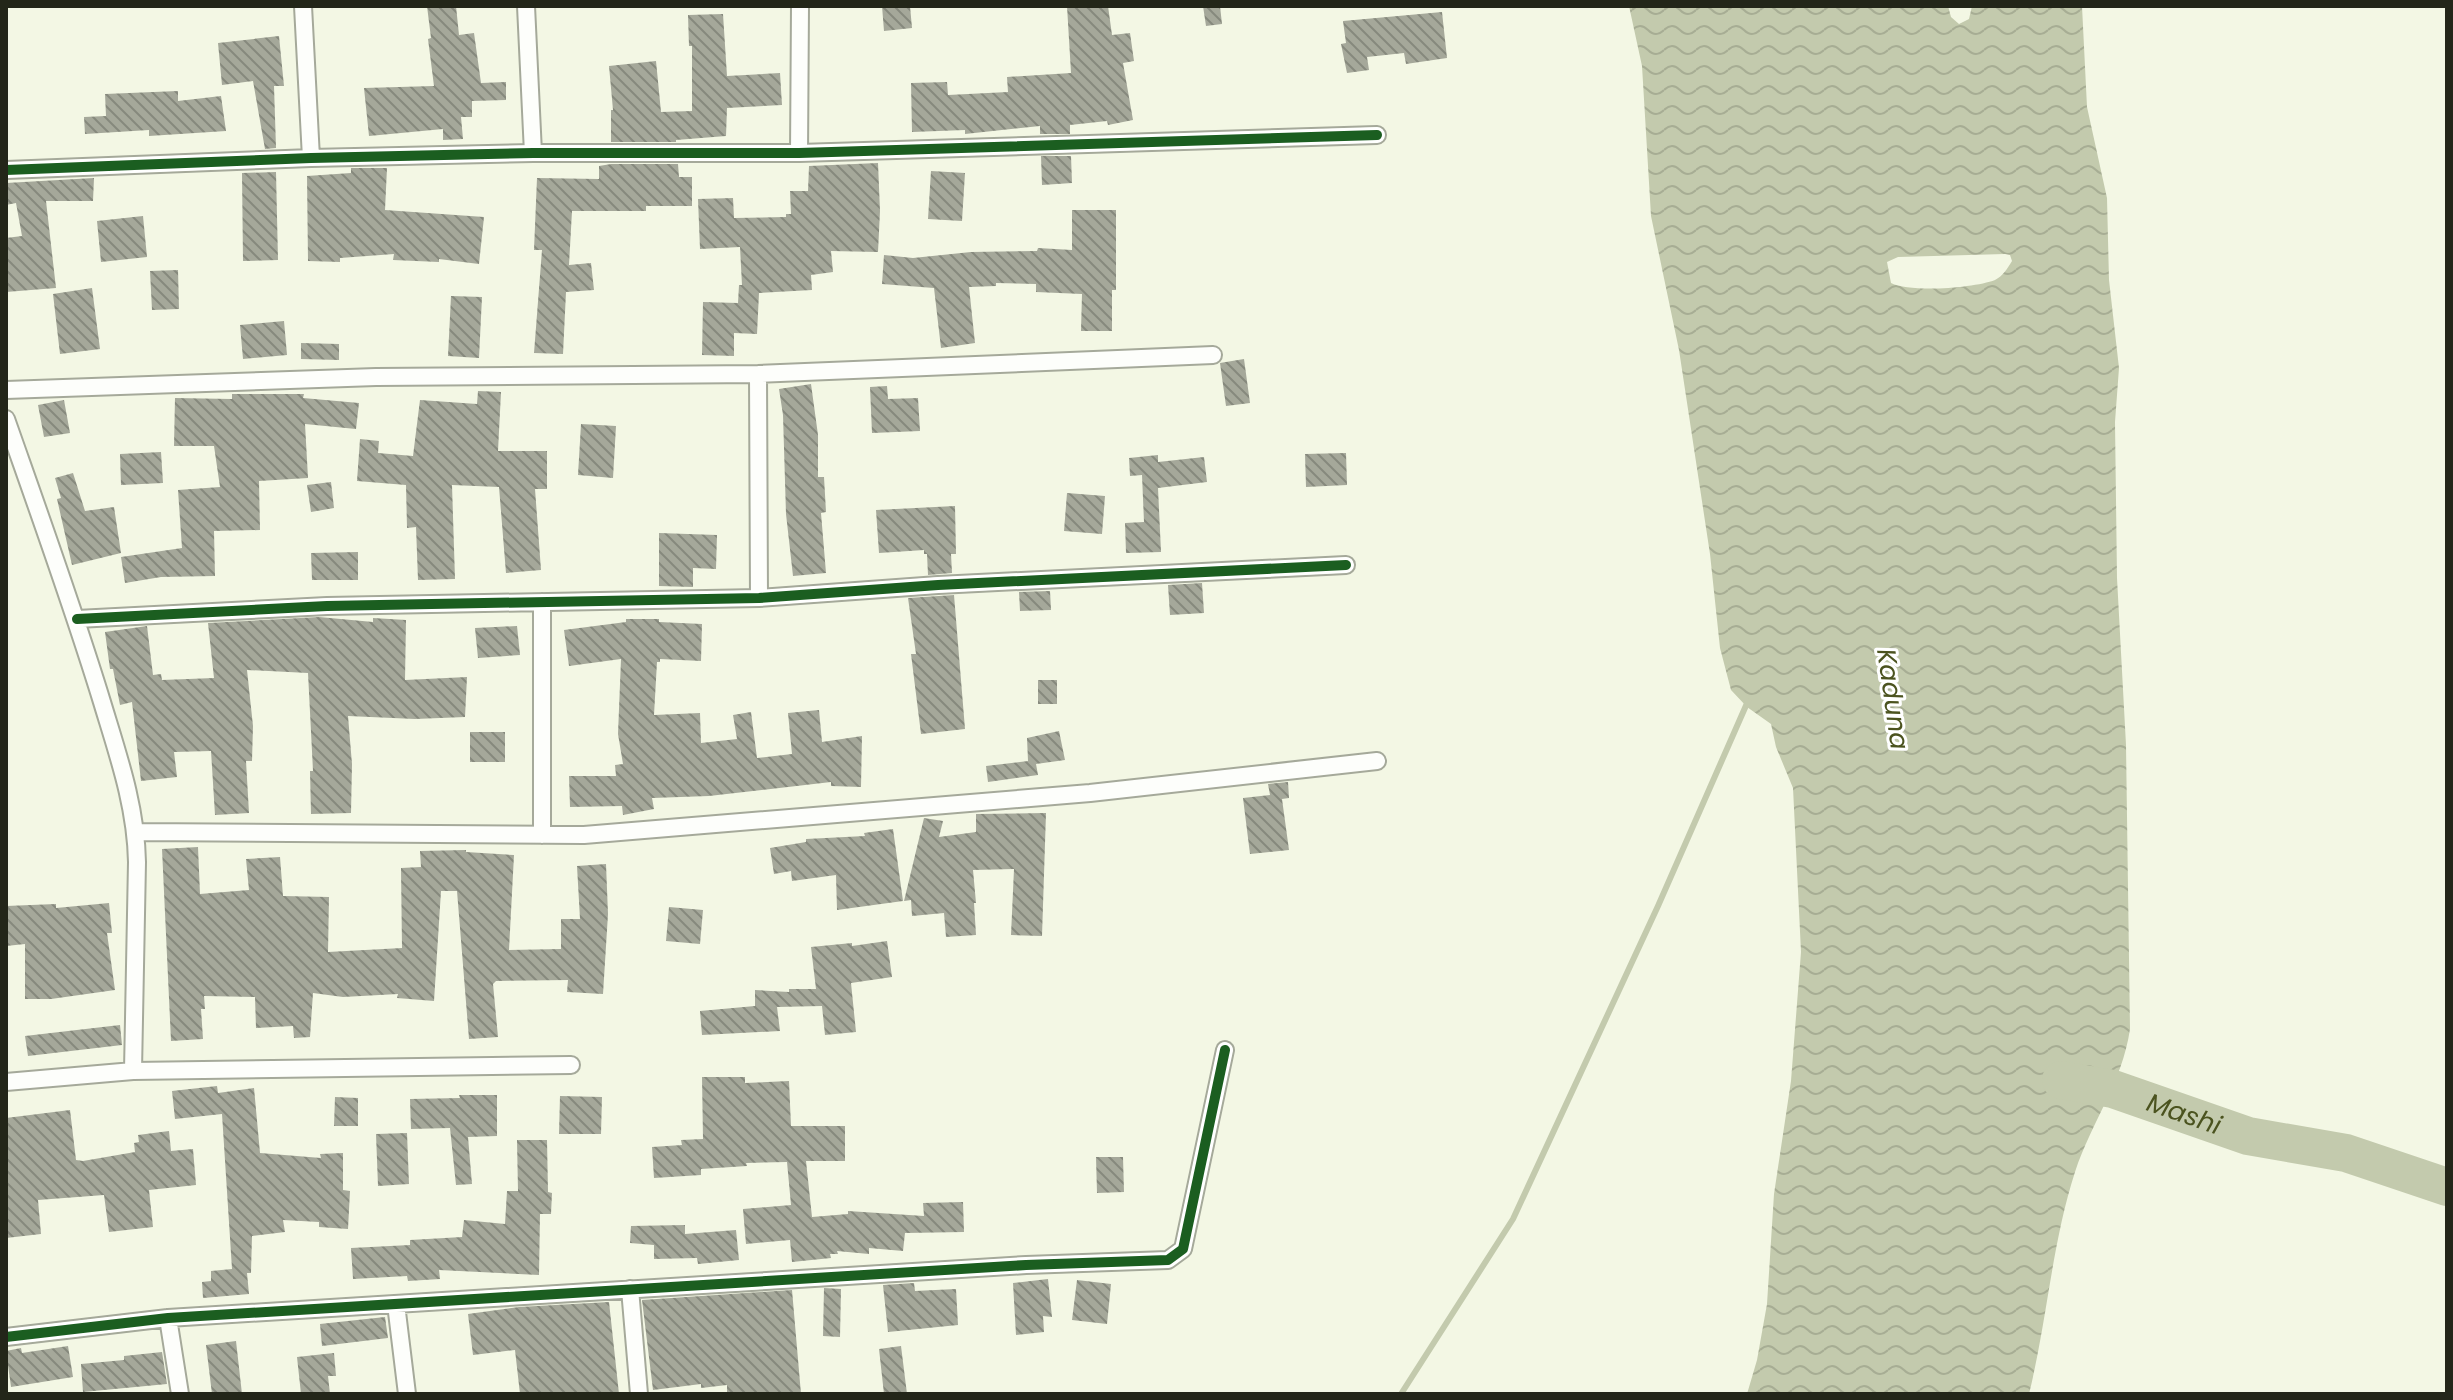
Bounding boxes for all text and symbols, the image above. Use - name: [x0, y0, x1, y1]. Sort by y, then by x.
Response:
- water label: Kaduna: [1868, 646, 1918, 752]
- water label: Mashi: [2142, 1084, 2227, 1144]

